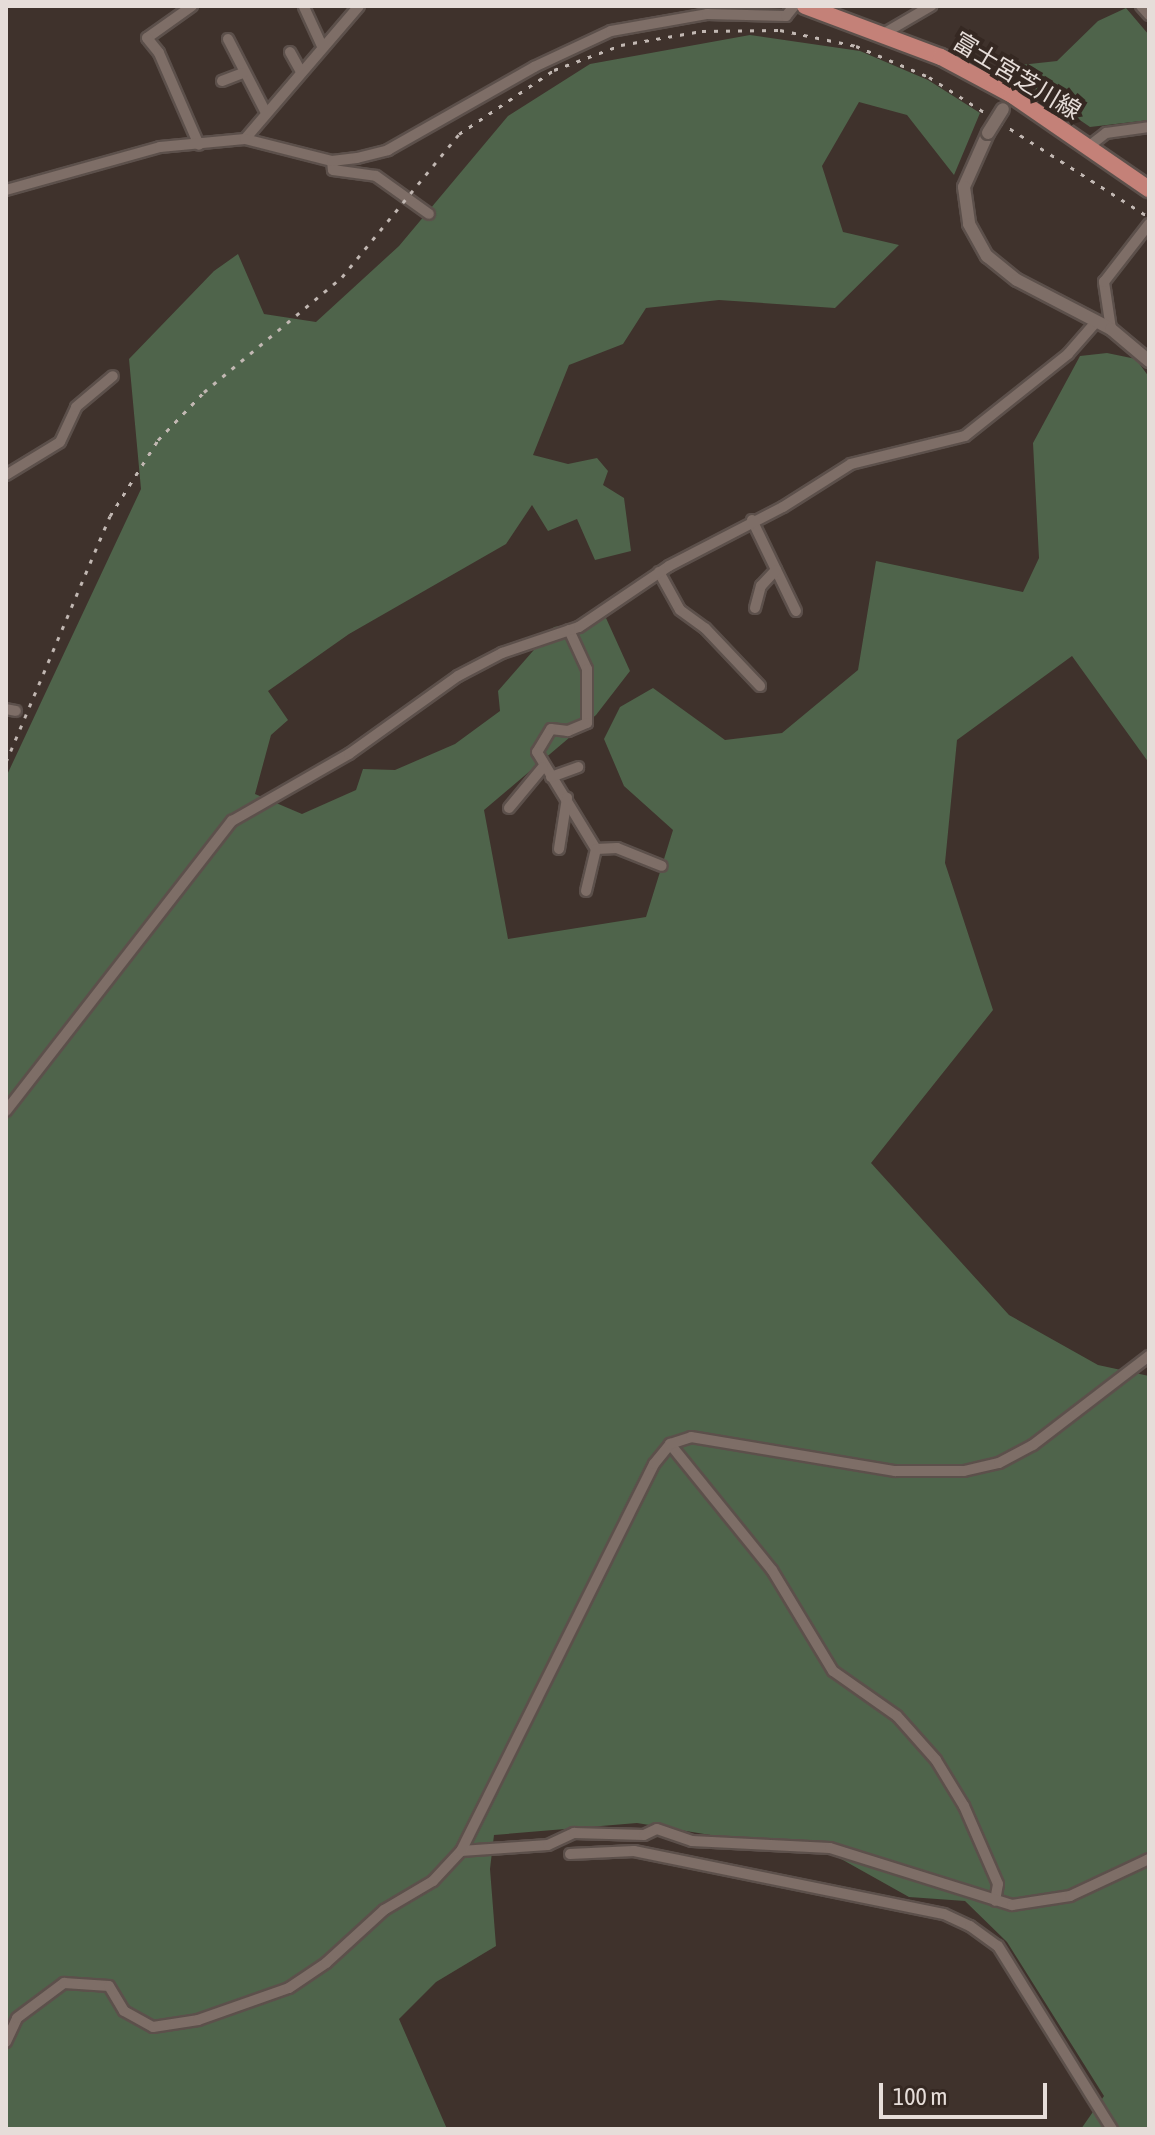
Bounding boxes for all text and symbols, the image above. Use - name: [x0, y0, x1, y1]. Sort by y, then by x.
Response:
- street label: 富士宮芝川線: [948, 27, 1086, 125]
- scale bar: [883, 2067, 1051, 2117]
- text: 100 m: [893, 2083, 947, 2110]

